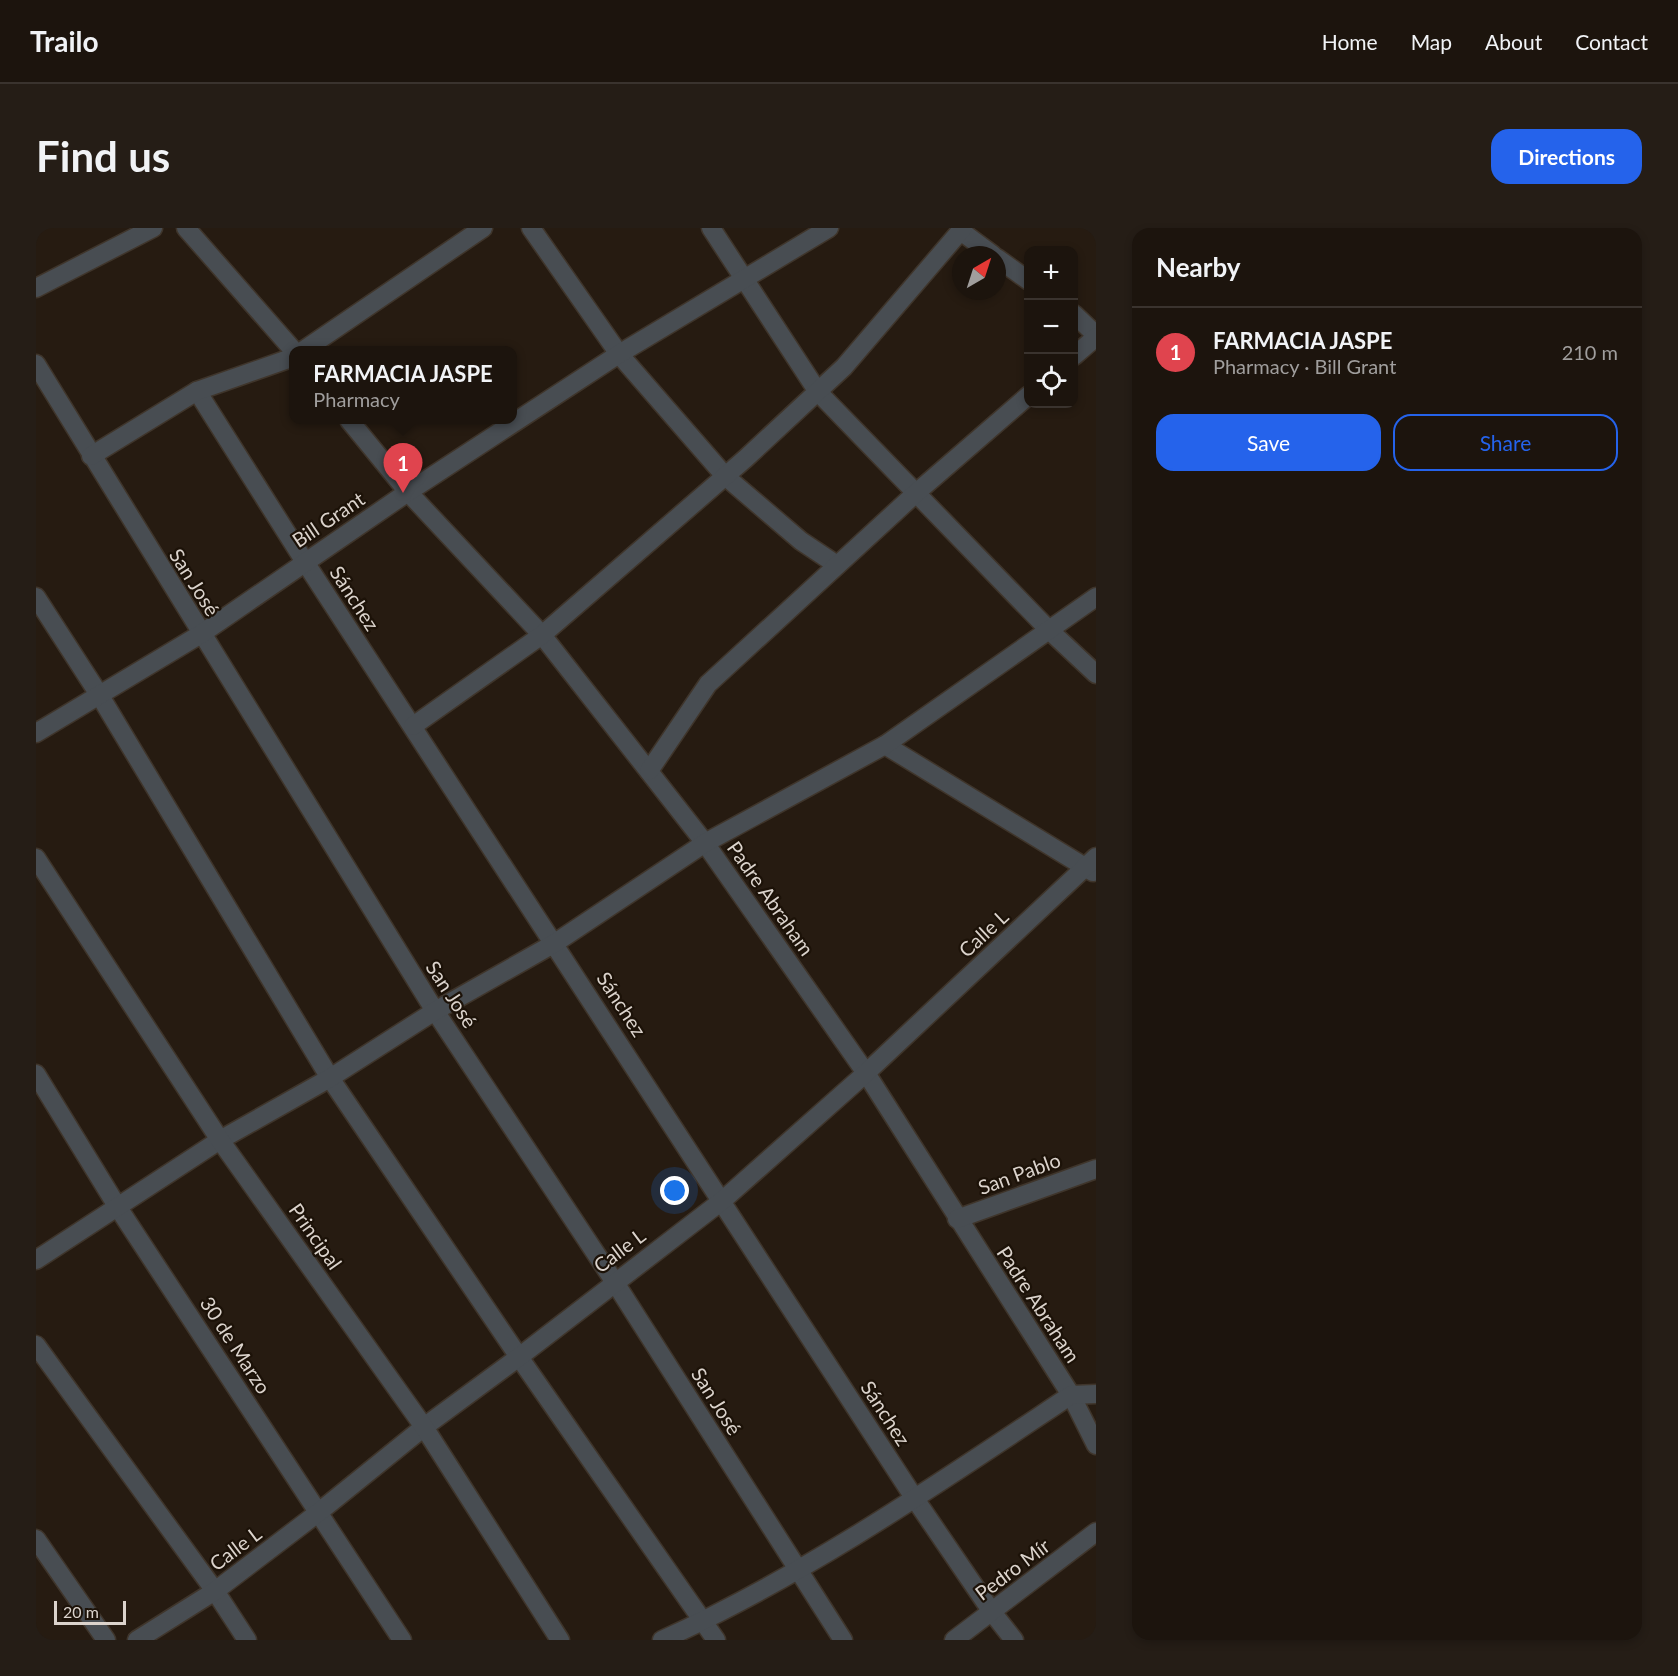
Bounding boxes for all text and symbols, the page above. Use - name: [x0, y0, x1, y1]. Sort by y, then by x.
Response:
- text: Trailo: [30, 24, 99, 58]
- text: Home: [1322, 29, 1378, 54]
- text: Map: [1411, 29, 1452, 54]
- text: About: [1485, 29, 1542, 54]
- text: Contact: [1575, 29, 1648, 54]
- button: Directions: [1491, 129, 1642, 184]
- text: Find us: [36, 131, 170, 181]
- north arrow: [952, 246, 1006, 300]
- map controls: [1024, 246, 1078, 408]
- button: +: [1024, 246, 1078, 300]
- text: Nearby: [1156, 251, 1241, 283]
- button: −: [1024, 300, 1078, 354]
- text: FARMACIA JASPE: [1213, 327, 1392, 354]
- text: 1: [1170, 340, 1181, 364]
- text: 210 m: [1562, 340, 1618, 364]
- popup: [289, 346, 517, 424]
- button: locate: [1024, 354, 1078, 408]
- text: Pharmacy · Bill Grant: [1213, 354, 1396, 378]
- text: FARMACIA JASPE: [313, 360, 493, 387]
- text: Pharmacy: [313, 387, 400, 411]
- button: Save: [1156, 414, 1381, 471]
- button: Share: [1393, 414, 1618, 471]
- pin: 1: [384, 444, 422, 493]
- street label: Bill Grant: [287, 486, 369, 552]
- street label: San José: [165, 544, 225, 620]
- street label: Sánchez: [325, 561, 385, 635]
- street label: Padre Abraham: [723, 836, 819, 960]
- street label: Calle L: [953, 904, 1013, 962]
- street label: San José: [422, 956, 482, 1032]
- street label: Sánchez: [592, 967, 652, 1041]
- street label: San Pablo: [975, 1147, 1063, 1199]
- your location: [660, 1176, 689, 1205]
- street label: Principal: [285, 1198, 347, 1274]
- street label: Calle L: [588, 1223, 650, 1277]
- street label: Padre Abraham: [992, 1241, 1086, 1367]
- street label: 30 de Marzo: [196, 1292, 276, 1398]
- street label: San José: [687, 1363, 747, 1439]
- street label: Sánchez: [856, 1376, 916, 1450]
- street label: Calle L: [204, 1521, 266, 1575]
- street label: Pedro Mír: [970, 1533, 1055, 1605]
- scale bar: [54, 1598, 126, 1626]
- text: 20 m: [63, 1602, 99, 1621]

